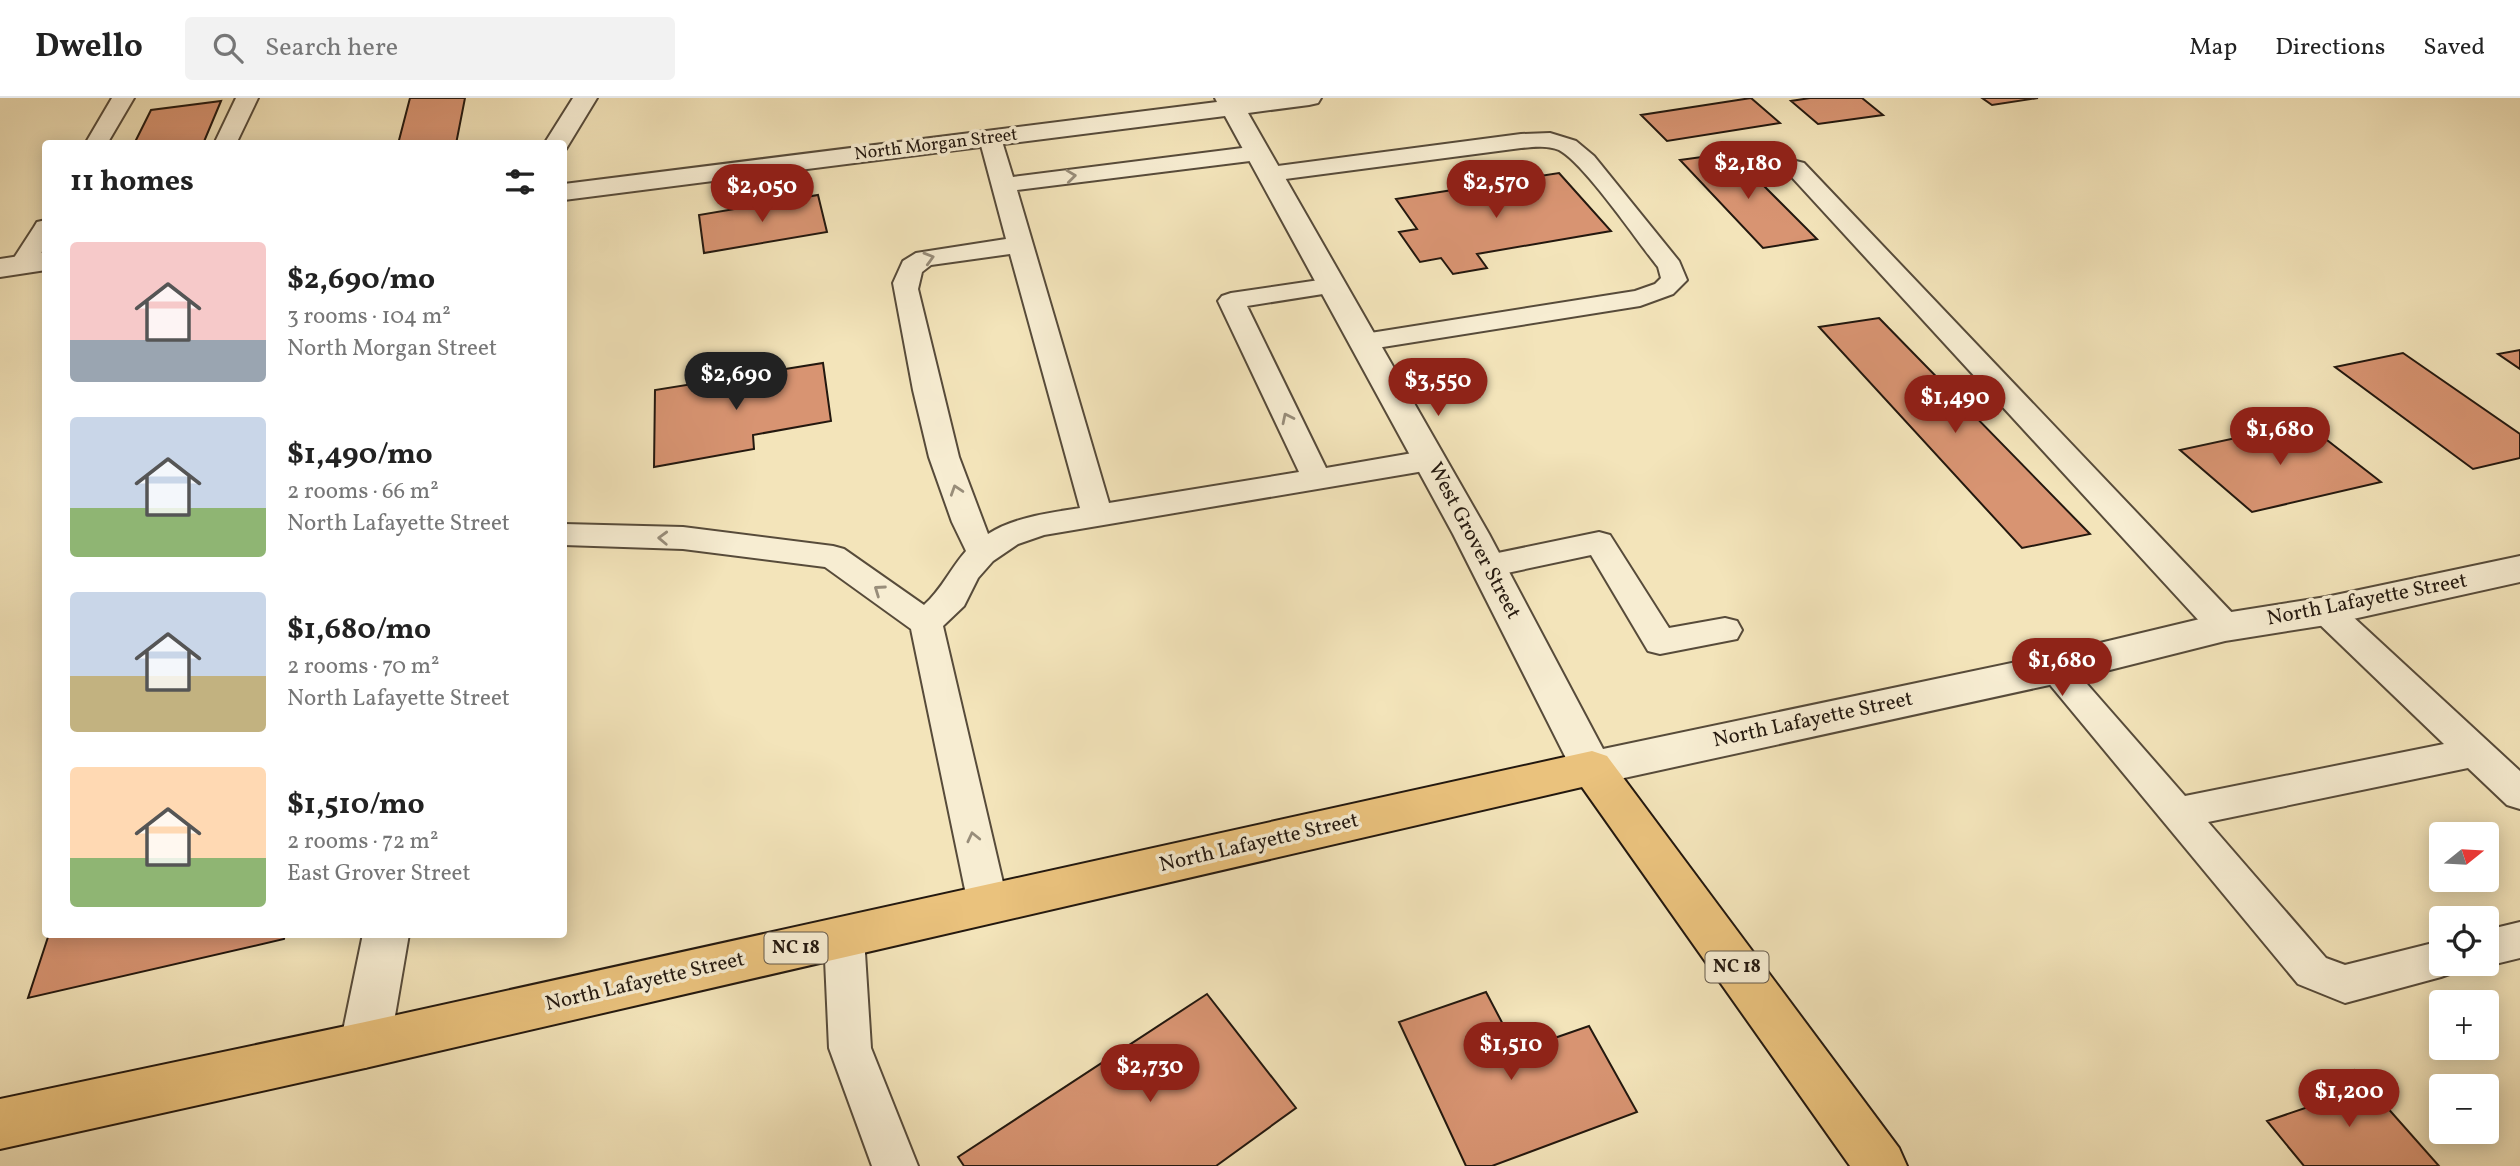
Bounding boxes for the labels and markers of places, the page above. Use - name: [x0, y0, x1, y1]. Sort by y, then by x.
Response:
- pin: $2,180: [1691, 141, 1805, 201]
- pin: $2,570: [1439, 160, 1553, 220]
- pin: $2,050: [705, 164, 819, 224]
- pin: $2,690: [679, 352, 793, 412]
- pin: $3,550: [1381, 358, 1495, 418]
- pin: $1,490: [1898, 376, 2012, 435]
- pin: $1,680: [2223, 408, 2337, 467]
- pin: $1,680: [2005, 638, 2119, 698]
- pin: $1,510: [1454, 1023, 1568, 1082]
- pin: $2,730: [1093, 1044, 1207, 1104]
- pin: $1,200: [2292, 1070, 2406, 1129]

